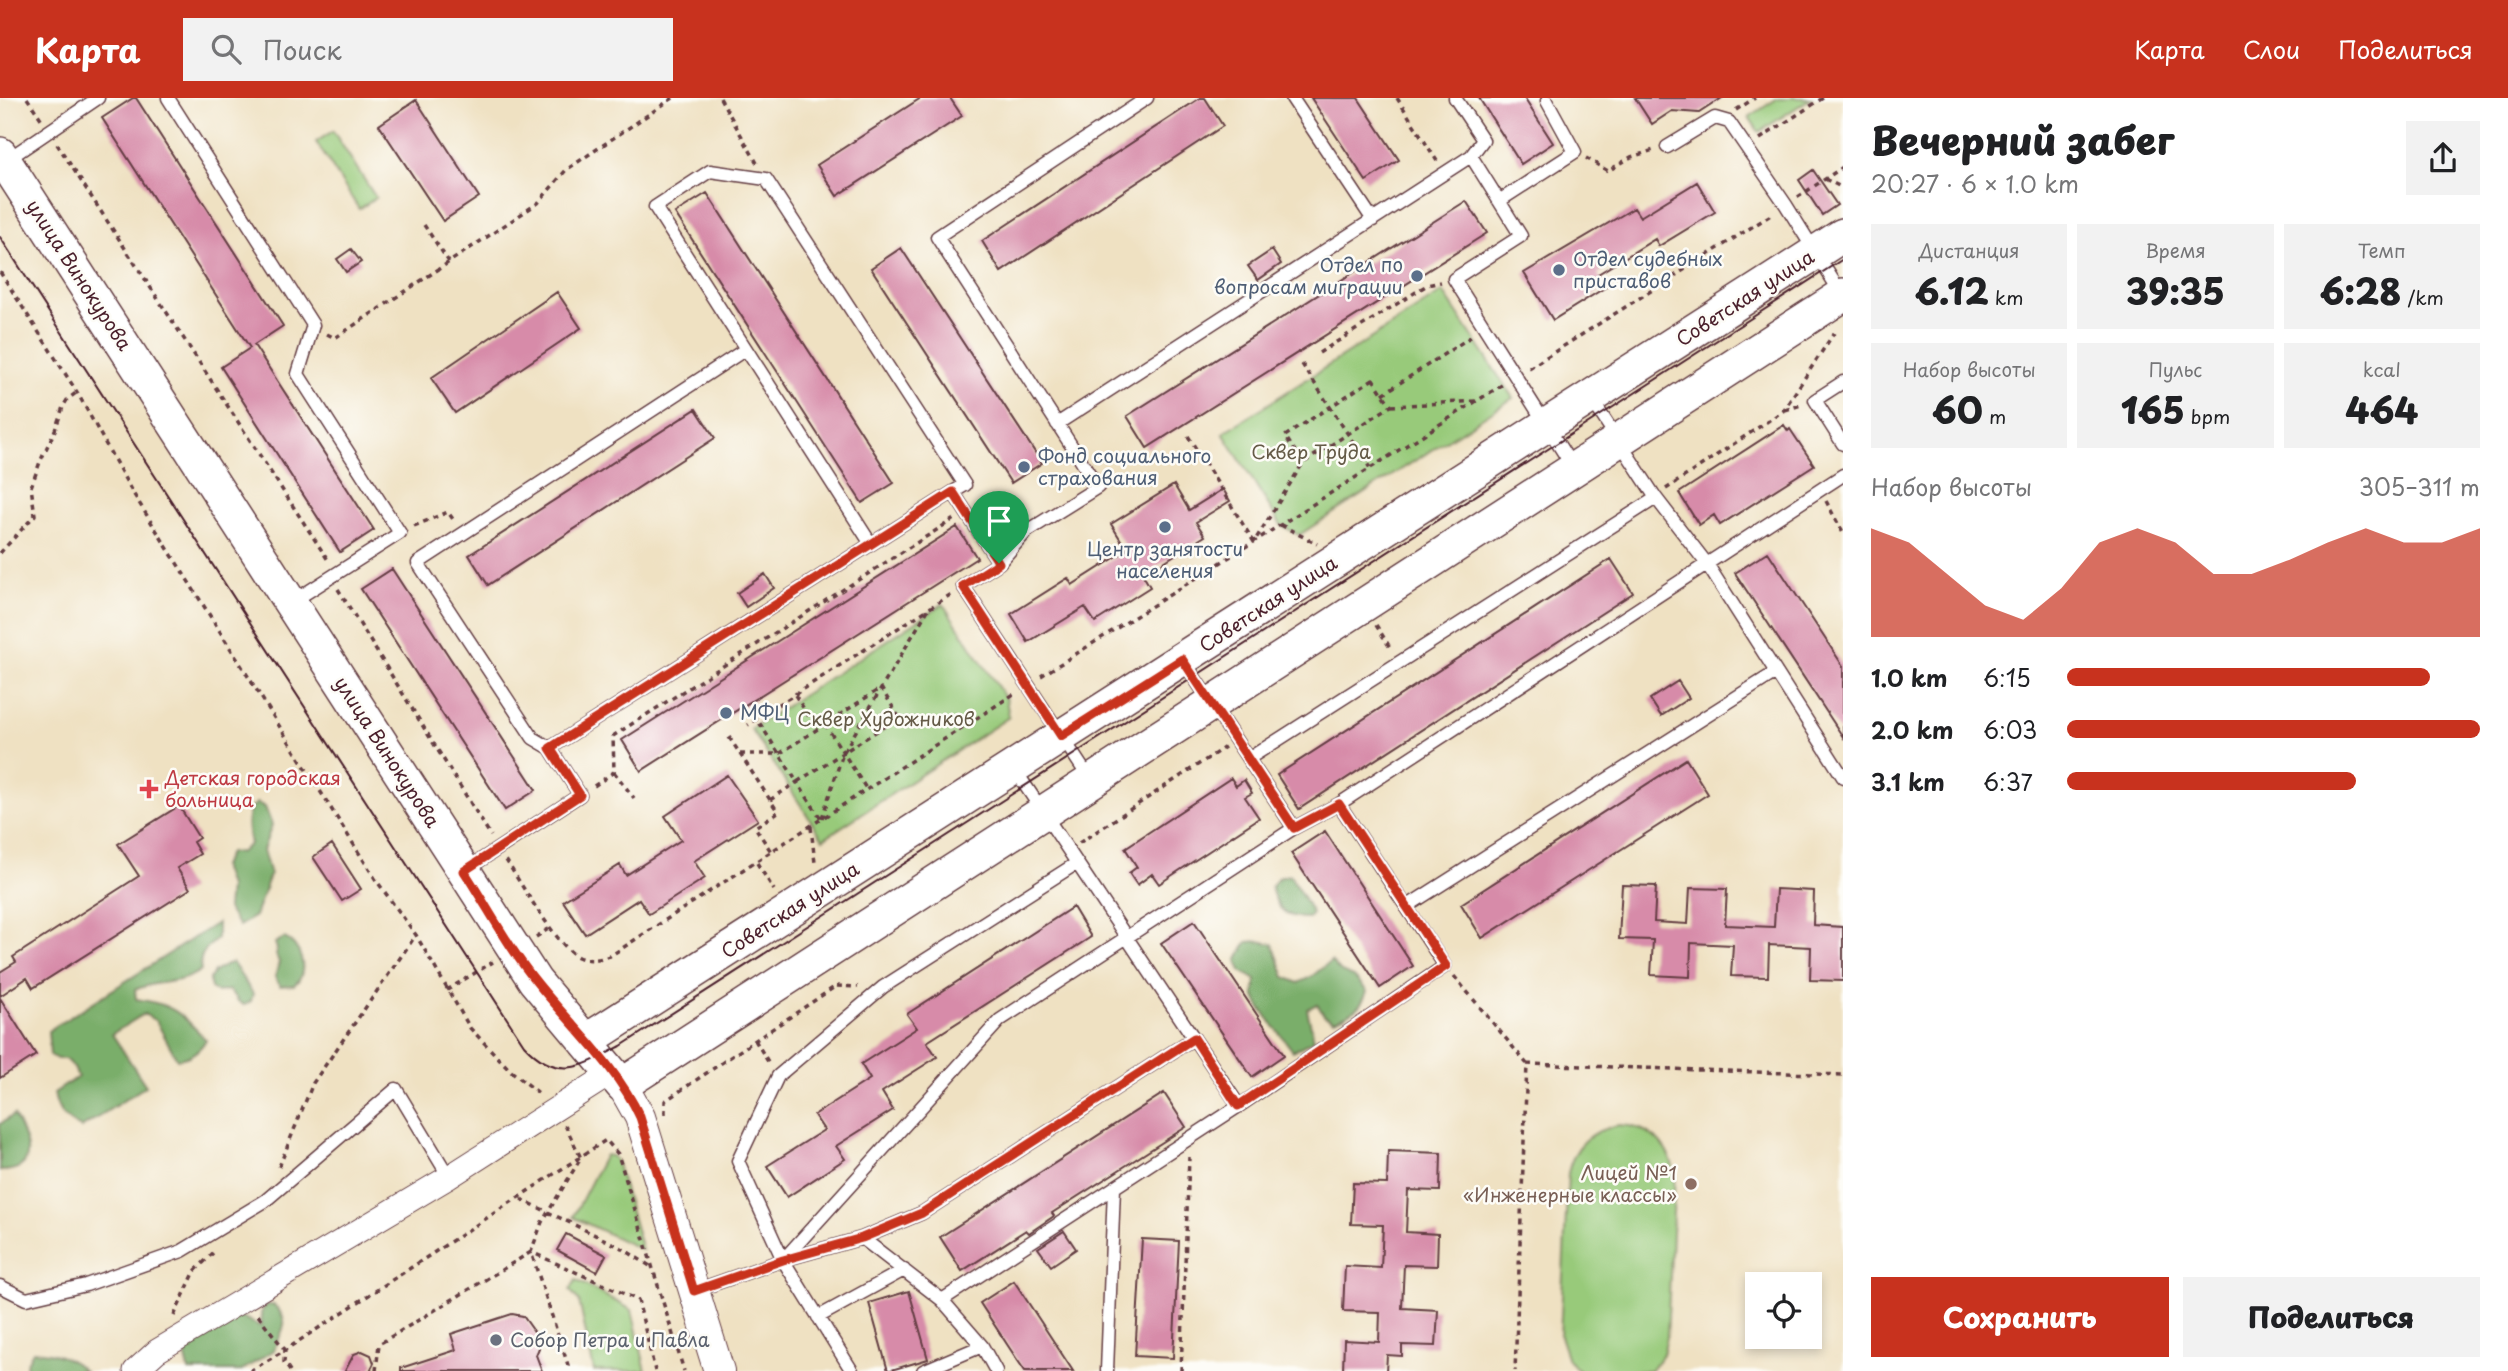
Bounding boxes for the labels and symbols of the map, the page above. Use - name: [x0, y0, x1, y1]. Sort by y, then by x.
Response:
- street label: улица Винокурова: [20, 193, 139, 356]
- street label: Советская улица: [1670, 242, 1819, 352]
- place label: Отдел судебных приставов: [1573, 244, 1722, 294]
- place label: Отдел по вопросам миграции: [1214, 250, 1403, 300]
- marker: Отдел судебных приставов: [1551, 262, 1567, 278]
- marker: Отдел по вопросам миграции: [1409, 268, 1425, 284]
- park label: Сквер Труда: [1251, 437, 1371, 465]
- place label: Фонд социального страхования: [1038, 441, 1211, 491]
- marker: Фонд социального страхования: [1016, 459, 1032, 475]
- pin: [969, 491, 1029, 563]
- marker: Центр занятости населения: [1157, 519, 1173, 535]
- place label: Центр занятости населения: [1087, 534, 1243, 584]
- street label: Советская улица: [1193, 548, 1342, 658]
- street label: улица Винокурова: [328, 670, 447, 833]
- place label: МФЦ: [740, 698, 789, 726]
- park label: Сквер Художников: [797, 704, 975, 732]
- marker: МФЦ: [718, 705, 734, 721]
- place label: Детская городская больница: [164, 763, 341, 813]
- marker: Детская городская больница: [139, 779, 159, 799]
- street label: Советская улица: [715, 854, 864, 964]
- place label: Лицей №1 «Инженерные классы»: [1463, 1158, 1677, 1208]
- marker: Лицей №1 «Инженерные классы»: [1683, 1176, 1699, 1192]
- place label: Собор Петра и Павла: [510, 1325, 710, 1353]
- marker: Собор Петра и Павла: [488, 1332, 504, 1348]

